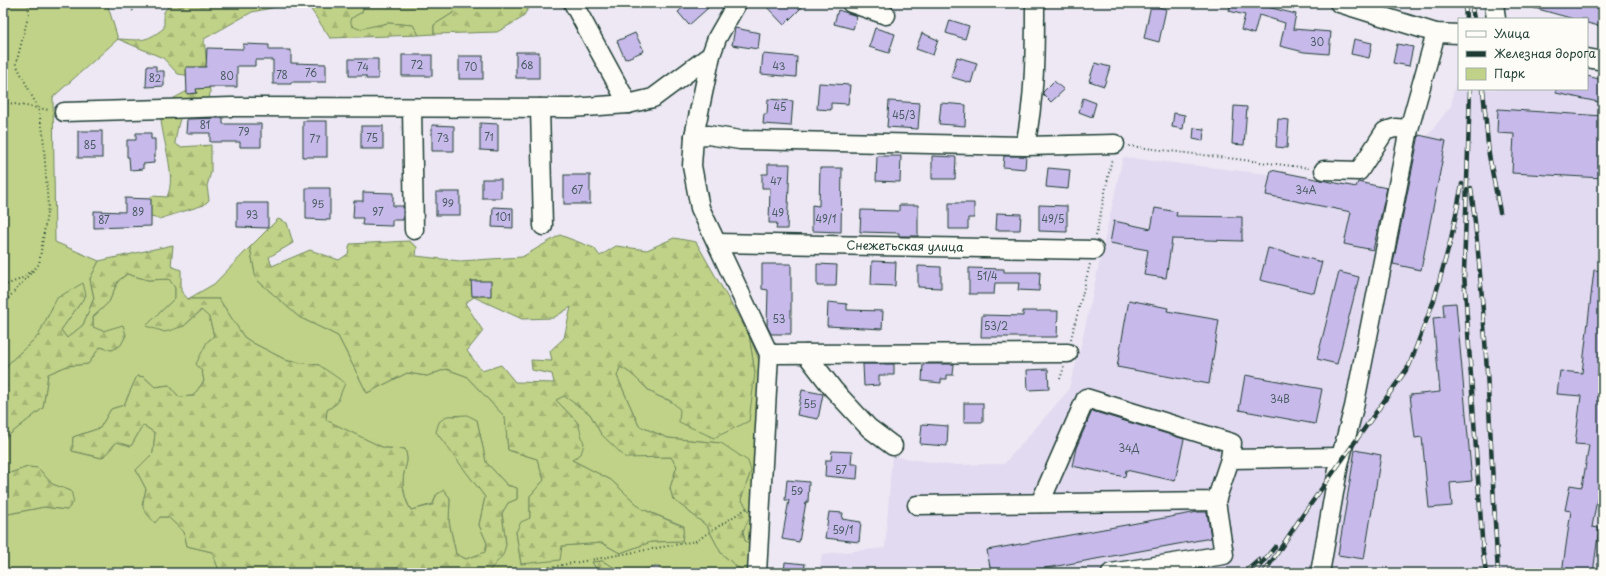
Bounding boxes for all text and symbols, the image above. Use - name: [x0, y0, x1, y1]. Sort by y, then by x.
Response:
- legend: [1458, 18, 1588, 90]
- text: Улица: [1494, 24, 1530, 42]
- house number: 30: [1310, 34, 1324, 49]
- text: Железная дорога: [1494, 44, 1597, 62]
- house number: 72: [411, 57, 423, 72]
- house number: 68: [520, 57, 534, 72]
- house number: 43: [773, 58, 786, 73]
- house number: 74: [357, 59, 369, 74]
- house number: 70: [465, 59, 477, 74]
- text: Парк: [1494, 64, 1526, 82]
- house number: 76: [305, 65, 317, 80]
- house number: 78: [276, 67, 288, 82]
- house number: 80: [220, 68, 234, 83]
- house number: 82: [149, 70, 161, 85]
- house number: 45: [774, 99, 786, 114]
- house number: 45/3: [892, 107, 916, 122]
- house number: 81: [200, 117, 210, 132]
- house number: 79: [238, 124, 250, 139]
- house number: 71: [484, 129, 494, 144]
- house number: 75: [366, 130, 378, 145]
- house number: 73: [437, 130, 449, 145]
- house number: 77: [309, 131, 321, 146]
- house number: 85: [84, 137, 96, 152]
- house number: 47: [770, 173, 783, 188]
- house number: 67: [571, 182, 583, 197]
- house number: 34А: [1296, 182, 1317, 197]
- house number: 99: [442, 195, 454, 210]
- house number: 95: [312, 196, 324, 211]
- house number: 89: [132, 204, 144, 219]
- house number: 97: [372, 204, 384, 219]
- house number: 49: [772, 205, 784, 220]
- house number: 93: [246, 207, 258, 222]
- house number: 101: [495, 209, 511, 224]
- house number: 49/1: [816, 211, 836, 226]
- house number: 49/5: [1042, 211, 1064, 226]
- house number: 87: [98, 212, 110, 227]
- street label: Снежетьская улица: [846, 235, 964, 256]
- house number: 51/4: [976, 268, 998, 283]
- house number: 53: [773, 311, 785, 326]
- house number: 53/2: [984, 318, 1008, 333]
- house number: 34В: [1270, 391, 1290, 406]
- house number: 55: [804, 396, 817, 411]
- house number: 34Д: [1118, 440, 1140, 455]
- house number: 57: [835, 462, 847, 477]
- house number: 59: [791, 483, 803, 498]
- house number: 59/1: [832, 522, 854, 537]

